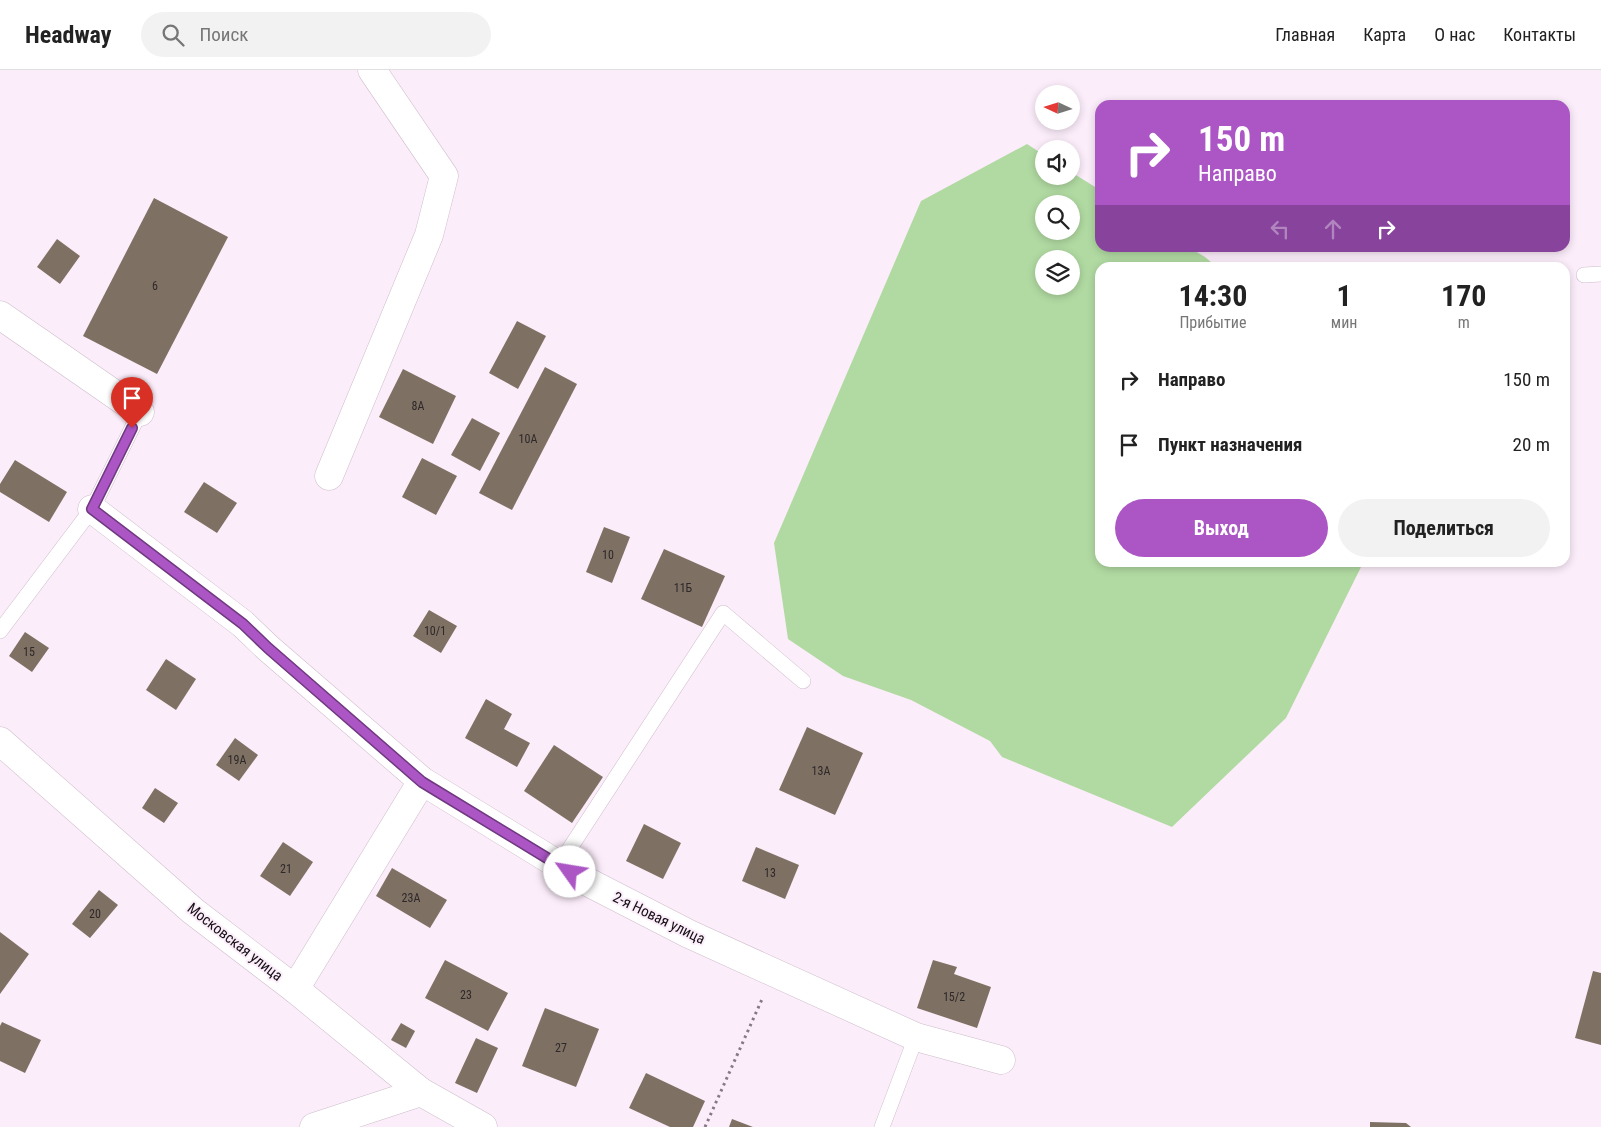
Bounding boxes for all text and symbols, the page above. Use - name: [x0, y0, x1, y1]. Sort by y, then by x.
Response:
- search box: [141, 12, 491, 57]
- text: Headway: [25, 21, 111, 49]
- icon: search: [159, 21, 187, 49]
- text: Поиск: [199, 23, 248, 46]
- text: Главная: [1275, 24, 1335, 45]
- text: Карта: [1363, 24, 1406, 45]
- text: О нас: [1434, 24, 1475, 45]
- text: Контакты: [1503, 24, 1576, 45]
- north arrow: [1035, 85, 1080, 130]
- map controls: [1035, 85, 1080, 295]
- text: 150 m: [1198, 119, 1285, 160]
- icon: right: [1115, 120, 1180, 185]
- button: sound: [1035, 140, 1080, 185]
- text: Направо: [1198, 161, 1277, 186]
- button: search: [1035, 195, 1080, 240]
- icon: left: [1266, 215, 1294, 243]
- icon: ahead: [1319, 215, 1347, 243]
- icon: right: [1372, 215, 1400, 243]
- button: layers: [1035, 250, 1080, 295]
- text: 14:30: [1179, 278, 1247, 313]
- text: 1: [1337, 278, 1352, 313]
- text: 170: [1441, 278, 1486, 313]
- house number: 6: [152, 279, 158, 293]
- text: Прибытие: [1179, 313, 1246, 332]
- text: мин: [1331, 313, 1357, 332]
- text: m: [1458, 313, 1470, 332]
- icon: right: [1115, 366, 1143, 394]
- text: Направо: [1158, 368, 1225, 391]
- text: 150 m: [1503, 368, 1550, 391]
- pin: [111, 377, 153, 428]
- icon: arrive: [118, 384, 146, 412]
- house number: 8А: [412, 399, 425, 413]
- icon: arrive: [1115, 431, 1143, 459]
- house number: 10А: [519, 432, 537, 446]
- text: Пункт назначения: [1158, 433, 1302, 456]
- text: 20 m: [1513, 433, 1550, 456]
- button: Выход: [1115, 499, 1328, 557]
- button: Поделиться: [1338, 499, 1550, 557]
- house number: 10: [602, 548, 614, 562]
- house number: 11Б: [674, 581, 693, 595]
- house number: 10/1: [424, 624, 446, 638]
- house number: 15: [23, 645, 35, 659]
- house number: 19А: [228, 753, 246, 767]
- house number: 13А: [812, 764, 830, 778]
- position arrow: [543, 845, 595, 897]
- house number: 21: [280, 862, 292, 876]
- house number: 13: [764, 866, 776, 880]
- street label: 2-я Новая улица: [610, 888, 708, 948]
- house number: 23А: [402, 891, 420, 905]
- street label: Московская улица: [184, 899, 286, 985]
- house number: 20: [89, 907, 101, 921]
- house number: 23: [460, 988, 472, 1002]
- house number: 15/2: [943, 990, 965, 1004]
- house number: 27: [555, 1041, 567, 1055]

